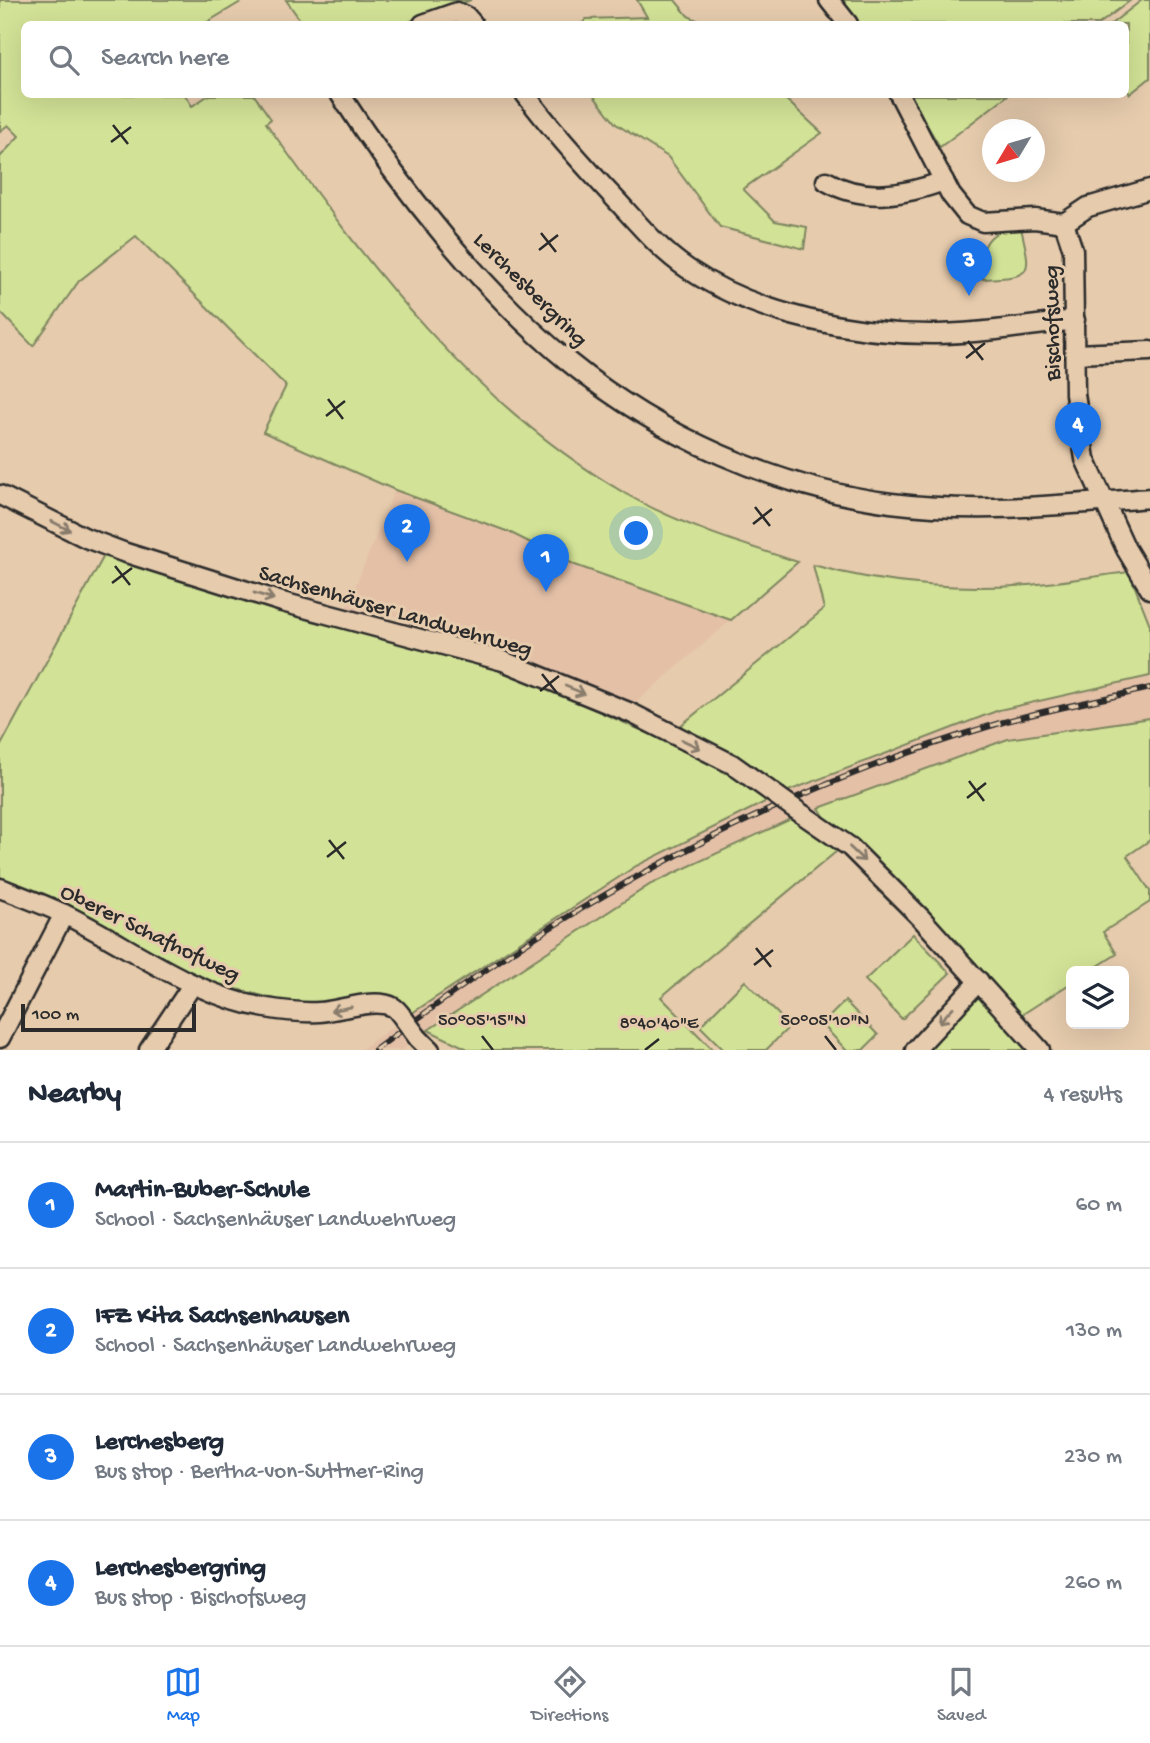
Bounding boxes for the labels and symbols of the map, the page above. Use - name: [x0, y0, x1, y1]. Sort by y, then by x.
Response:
- north arrow: [982, 119, 1045, 182]
- street label: Lerchesbergring: [466, 227, 593, 354]
- pin: 3: [946, 238, 992, 296]
- street label: Bischofsweg: [1039, 265, 1068, 382]
- pin: 4: [1055, 402, 1101, 460]
- pin: 2: [384, 504, 430, 562]
- your location: [619, 516, 653, 550]
- one-way arrow: [50, 519, 71, 533]
- pin: 1: [523, 534, 569, 592]
- street label: Sachsenhäuser Landwehrweg: [255, 560, 535, 664]
- one-way arrow: [253, 591, 275, 604]
- one-way arrow: [564, 685, 585, 698]
- one-way arrow: [680, 738, 701, 751]
- one-way arrow: [848, 845, 865, 862]
- street label: Oberer Schafhofweg: [55, 879, 244, 989]
- scale bar: [21, 1001, 196, 1033]
- one-way arrow: [330, 1002, 353, 1016]
- one-way arrow: [938, 1006, 955, 1023]
- text: 50°05'15"N: [438, 1011, 526, 1032]
- text: 50°05'10"N: [781, 1011, 869, 1032]
- text: 8°40'40"E: [620, 1014, 699, 1035]

